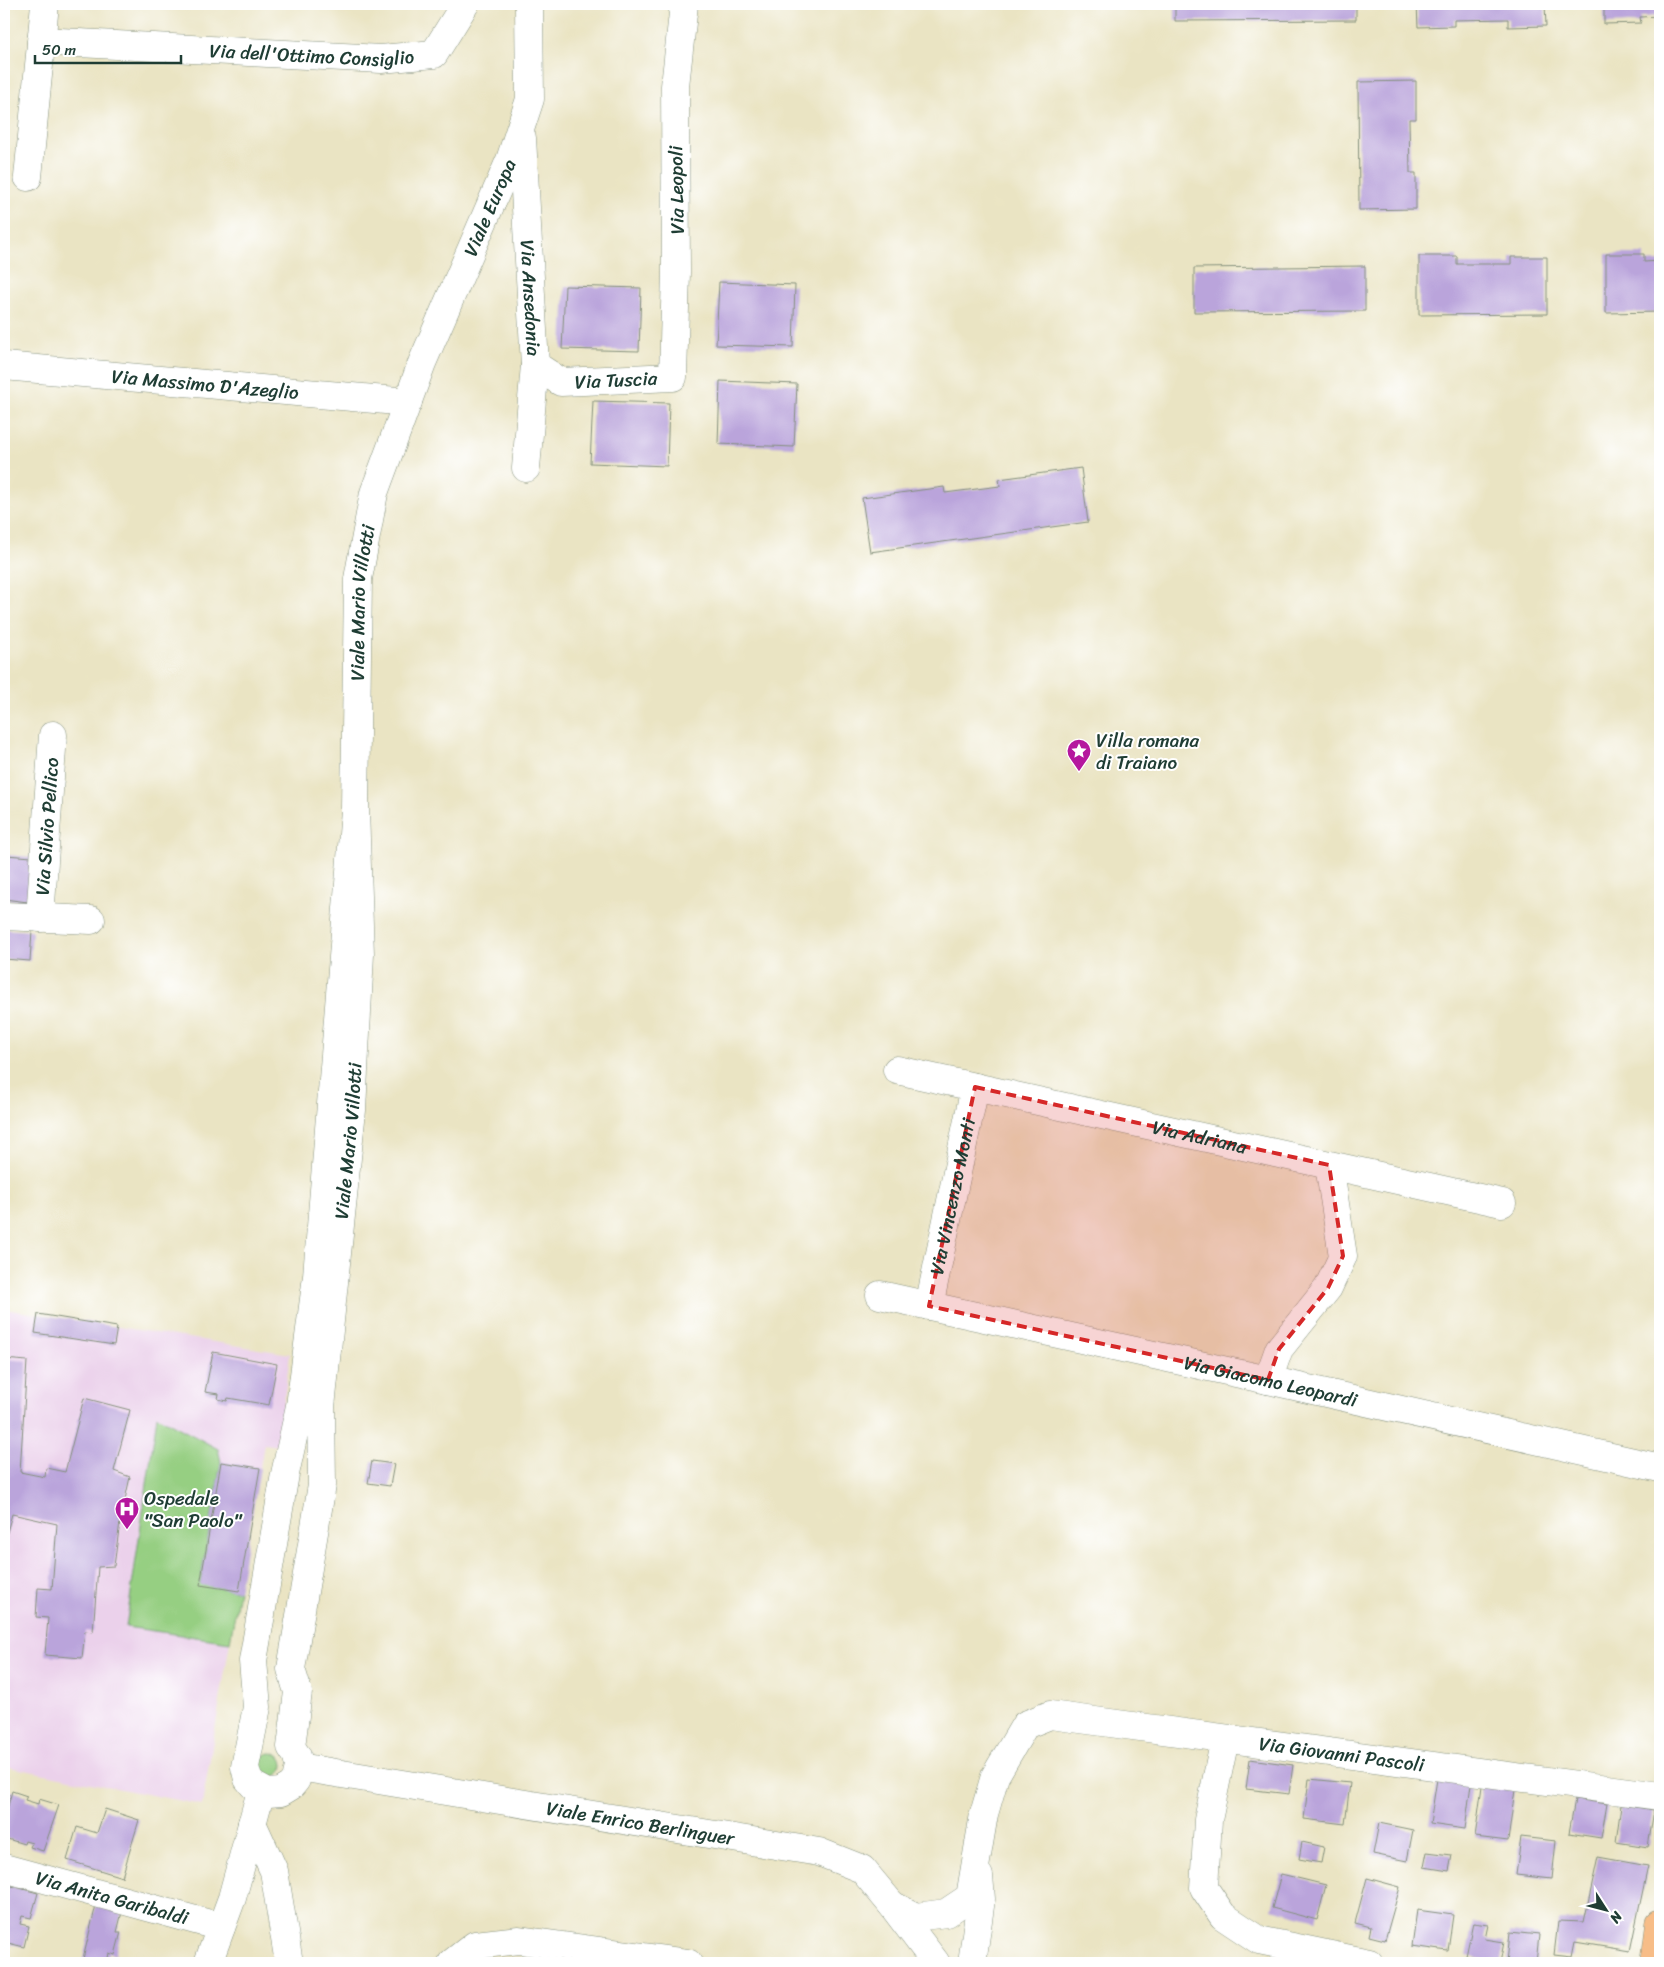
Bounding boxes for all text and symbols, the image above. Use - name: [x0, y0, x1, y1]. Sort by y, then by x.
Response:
- scale bar: [35, 32, 181, 64]
- street label: Via dell'Ottimo Consiglio: [208, 34, 415, 76]
- text: 50 m: [42, 37, 77, 63]
- street label: Via Leopoli: [659, 144, 694, 235]
- street label: Viale Europa: [454, 153, 526, 262]
- street label: Via Ansedonia: [511, 239, 550, 357]
- street label: Via Massimo D'Azeglio: [110, 360, 301, 409]
- street label: Via Tuscia: [574, 362, 658, 398]
- street label: Viale Mario Villotti: [341, 521, 385, 681]
- place label: Villa romana di Traiano: [1096, 724, 1199, 779]
- place icon: Villa romana di Traiano: [1066, 738, 1092, 772]
- street label: Via Silvio Pellico: [26, 756, 68, 896]
- street label: Viale Mario Villotti: [325, 1061, 371, 1221]
- street label: Via Adriana: [1149, 1111, 1251, 1164]
- street label: Via Vincenzo Monti: [920, 1114, 985, 1278]
- street label: Via Giacomo Leopardi: [1181, 1346, 1361, 1417]
- place label: Ospedale "San Paolo": [144, 1482, 243, 1537]
- hospital icon: Ospedale "San Paolo": [114, 1496, 140, 1530]
- street label: Via Giovanni Pascoli: [1257, 1727, 1427, 1782]
- street label: Viale Enrico Berlinguer: [544, 1792, 738, 1855]
- street label: Via Anita Garibaldi: [32, 1861, 193, 1935]
- north arrow: [1582, 1884, 1632, 1934]
- text: N: [1603, 1905, 1630, 1929]

